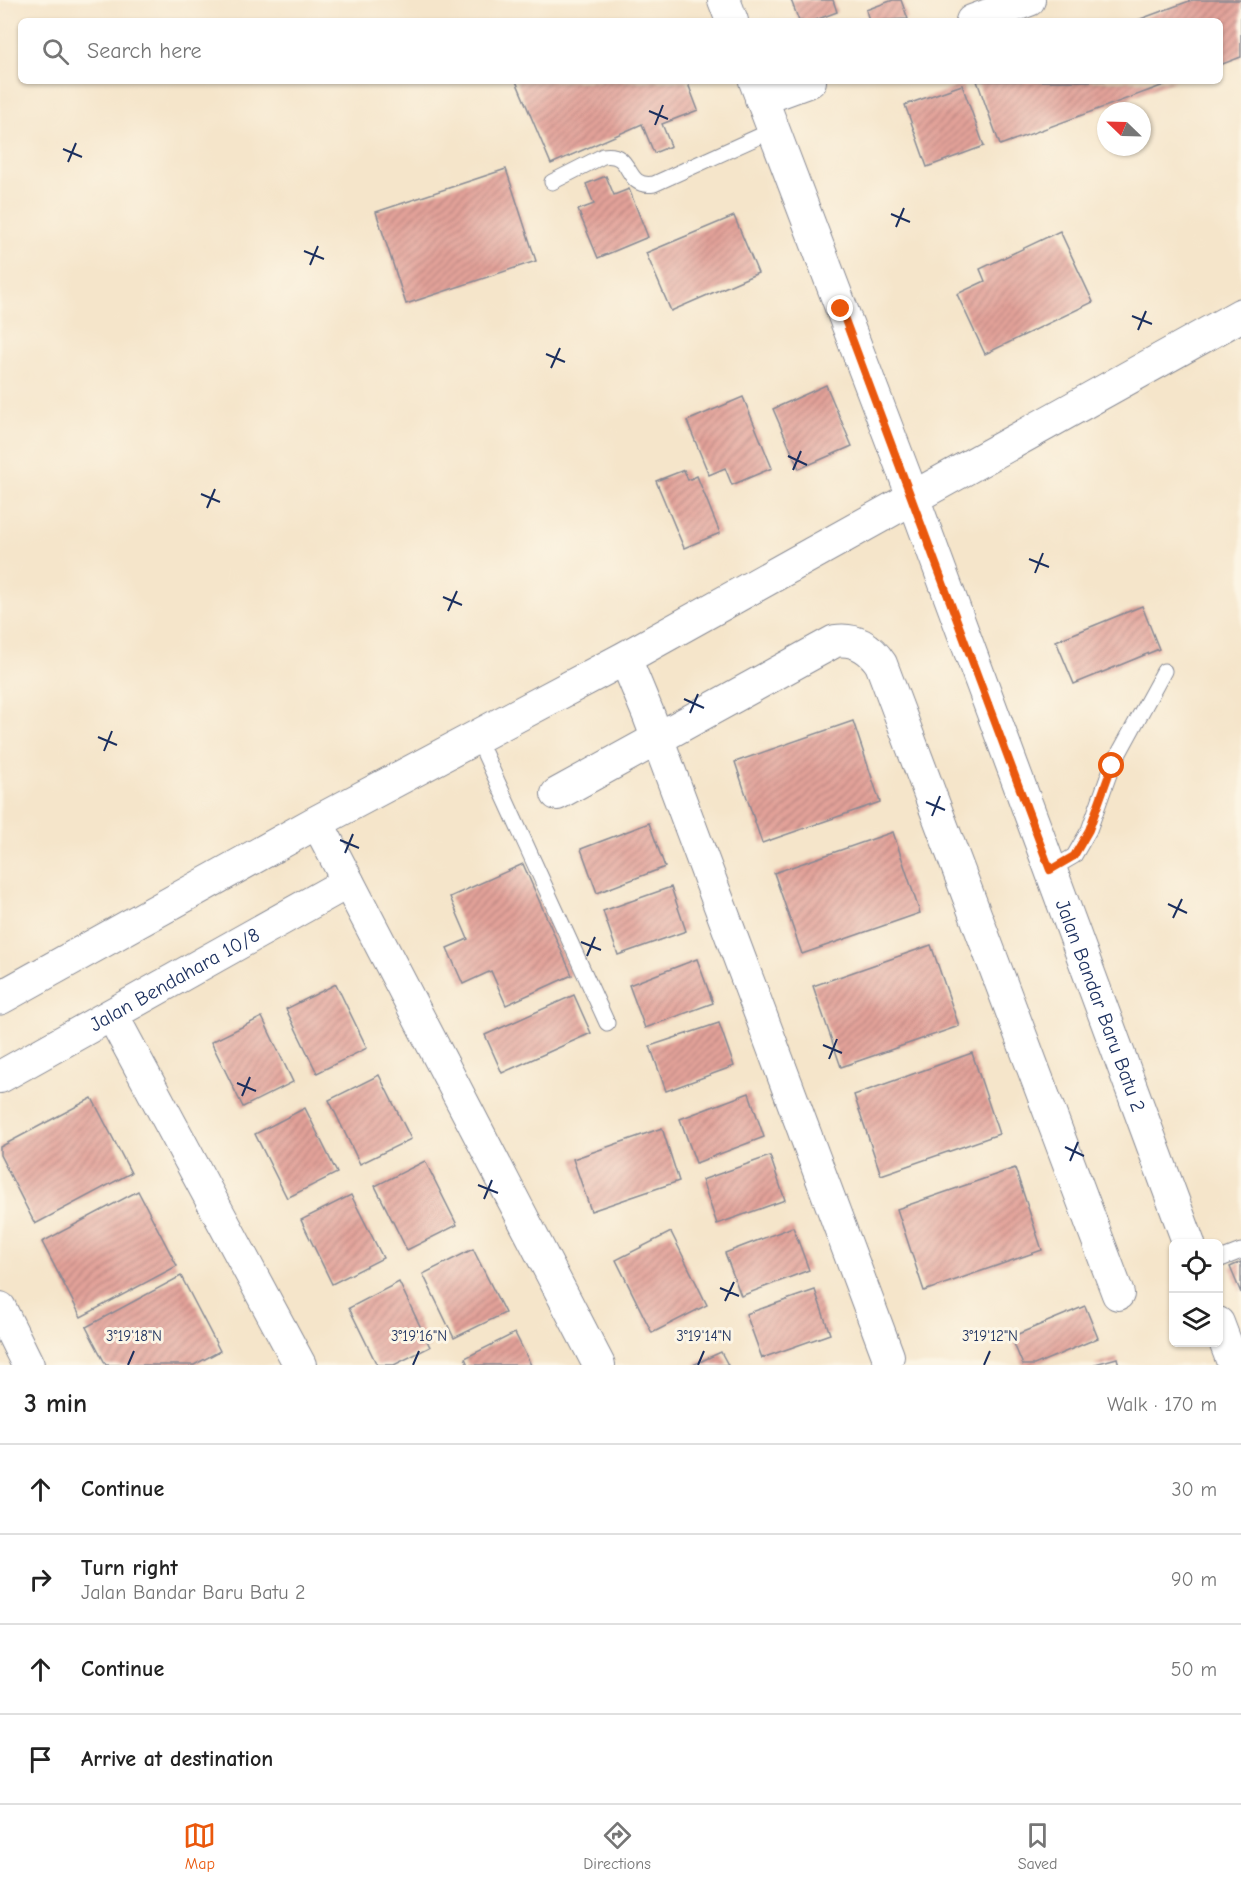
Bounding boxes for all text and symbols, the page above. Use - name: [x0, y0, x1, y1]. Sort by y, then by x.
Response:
- search box: [18, 18, 1223, 84]
- icon: search: [39, 35, 72, 68]
- text: Search here: [87, 38, 202, 64]
- north arrow: [1097, 102, 1151, 156]
- route end: [827, 295, 853, 321]
- route start: [1098, 752, 1124, 778]
- street label: Jalan Bandar Baru Batu 2: [1051, 896, 1150, 1115]
- street label: Jalan Bendahara 10/8: [86, 923, 264, 1036]
- map controls: [1169, 1239, 1223, 1347]
- button: locate: [1169, 1239, 1223, 1293]
- button: layers: [1169, 1293, 1223, 1347]
- text: 3°19'18"N: [106, 1327, 162, 1345]
- text: 3°19'16"N: [391, 1327, 447, 1345]
- text: 3°19'14"N: [676, 1327, 732, 1345]
- text: 3°19'12"N: [962, 1327, 1018, 1345]
- text: 3 min: [24, 1389, 87, 1419]
- text: Walk · 170 m: [1107, 1393, 1217, 1416]
- icon: ahead: [24, 1473, 57, 1506]
- text: Continue: [81, 1476, 164, 1502]
- text: 30 m: [1171, 1478, 1217, 1501]
- text: Turn right: [81, 1555, 178, 1581]
- icon: right: [24, 1563, 57, 1596]
- text: 90 m: [1171, 1568, 1217, 1591]
- text: Jalan Bandar Baru Batu 2: [81, 1581, 306, 1604]
- icon: ahead: [24, 1653, 57, 1686]
- text: Continue: [81, 1656, 164, 1682]
- text: 50 m: [1171, 1658, 1217, 1681]
- icon: arrive: [24, 1743, 57, 1776]
- text: Arrive at destination: [81, 1746, 273, 1772]
- tab: Map: [183, 1819, 216, 1873]
- tab: Directions: [583, 1819, 651, 1873]
- tab: Saved: [1018, 1819, 1058, 1873]

